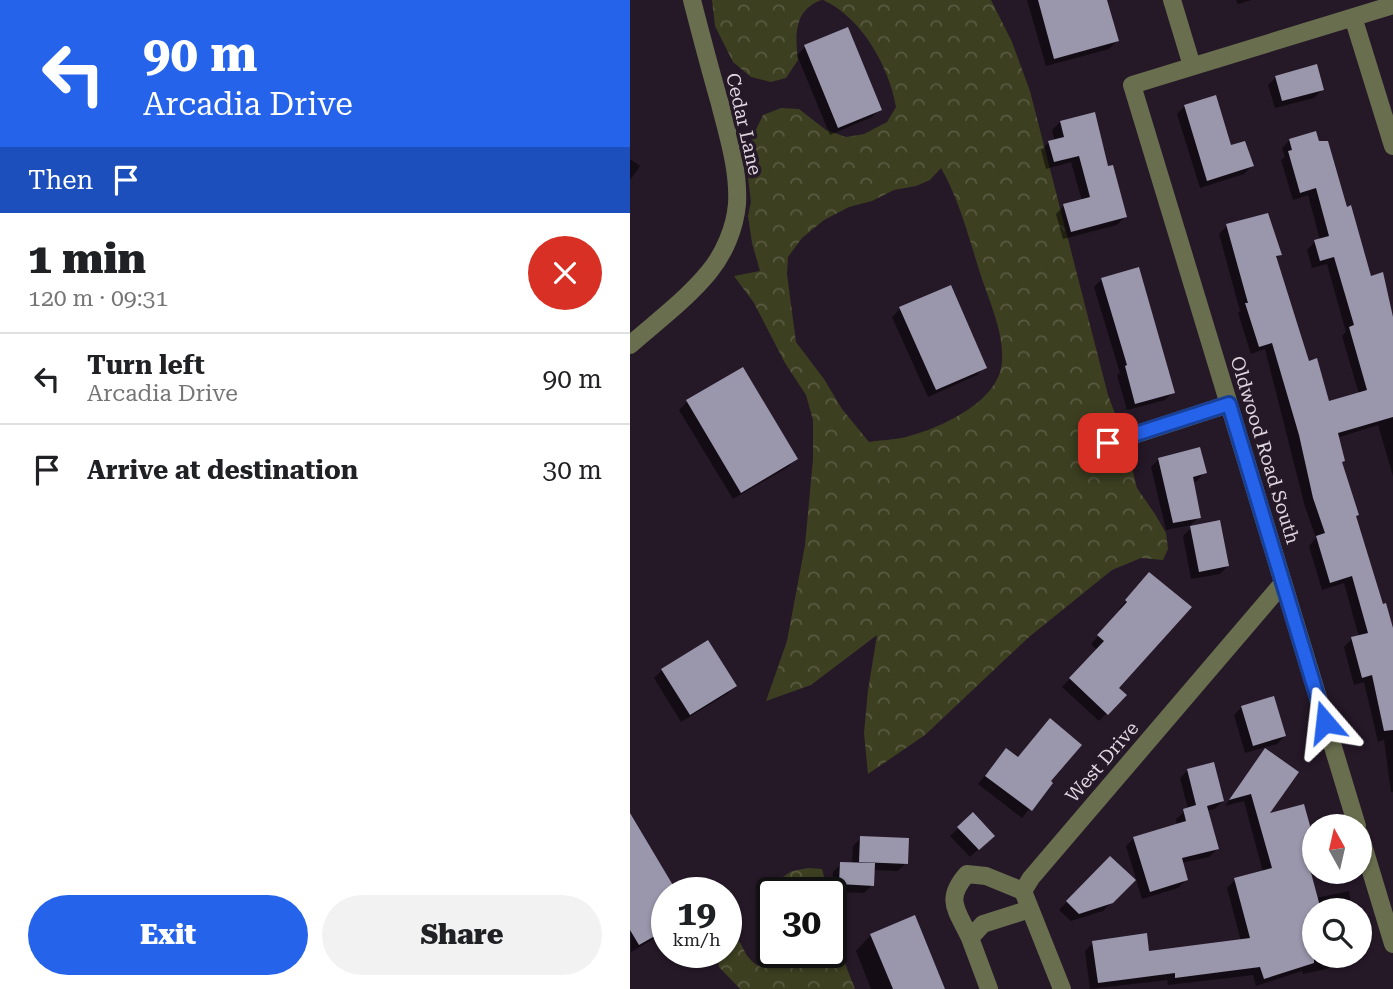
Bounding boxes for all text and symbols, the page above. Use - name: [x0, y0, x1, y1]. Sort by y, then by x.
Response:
- text: 90 m: [143, 26, 258, 83]
- icon: left: [28, 28, 119, 119]
- street label: Cedar Lane: [721, 71, 767, 177]
- text: Arcadia Drive: [143, 85, 353, 123]
- icon: arrive: [107, 161, 145, 199]
- text: Then: [28, 165, 93, 195]
- text: 1 min: [28, 234, 146, 283]
- button: close: [528, 236, 602, 310]
- text: 120 m · 09:31: [28, 285, 168, 312]
- text: Turn left: [87, 350, 205, 380]
- street label: Oldwood Road South: [1225, 353, 1305, 547]
- icon: left: [28, 360, 66, 398]
- text: 90 m: [543, 364, 602, 394]
- text: Arcadia Drive: [87, 380, 238, 407]
- pin: [1078, 413, 1138, 473]
- icon: arrive: [1089, 424, 1127, 462]
- icon: arrive: [28, 451, 66, 489]
- text: Arrive at destination: [87, 455, 358, 485]
- text: 30 m: [543, 455, 602, 485]
- position arrow: [1288, 685, 1362, 759]
- street label: West Drive: [1061, 717, 1143, 807]
- north arrow: [1302, 814, 1372, 884]
- map controls: [1302, 814, 1372, 968]
- speed limit sign: 30: [756, 877, 847, 968]
- text: 19: [677, 893, 716, 934]
- button: Exit: [28, 895, 308, 975]
- button: Share: [322, 895, 602, 975]
- button: search: [1302, 898, 1372, 968]
- text: km/h: [672, 929, 721, 950]

